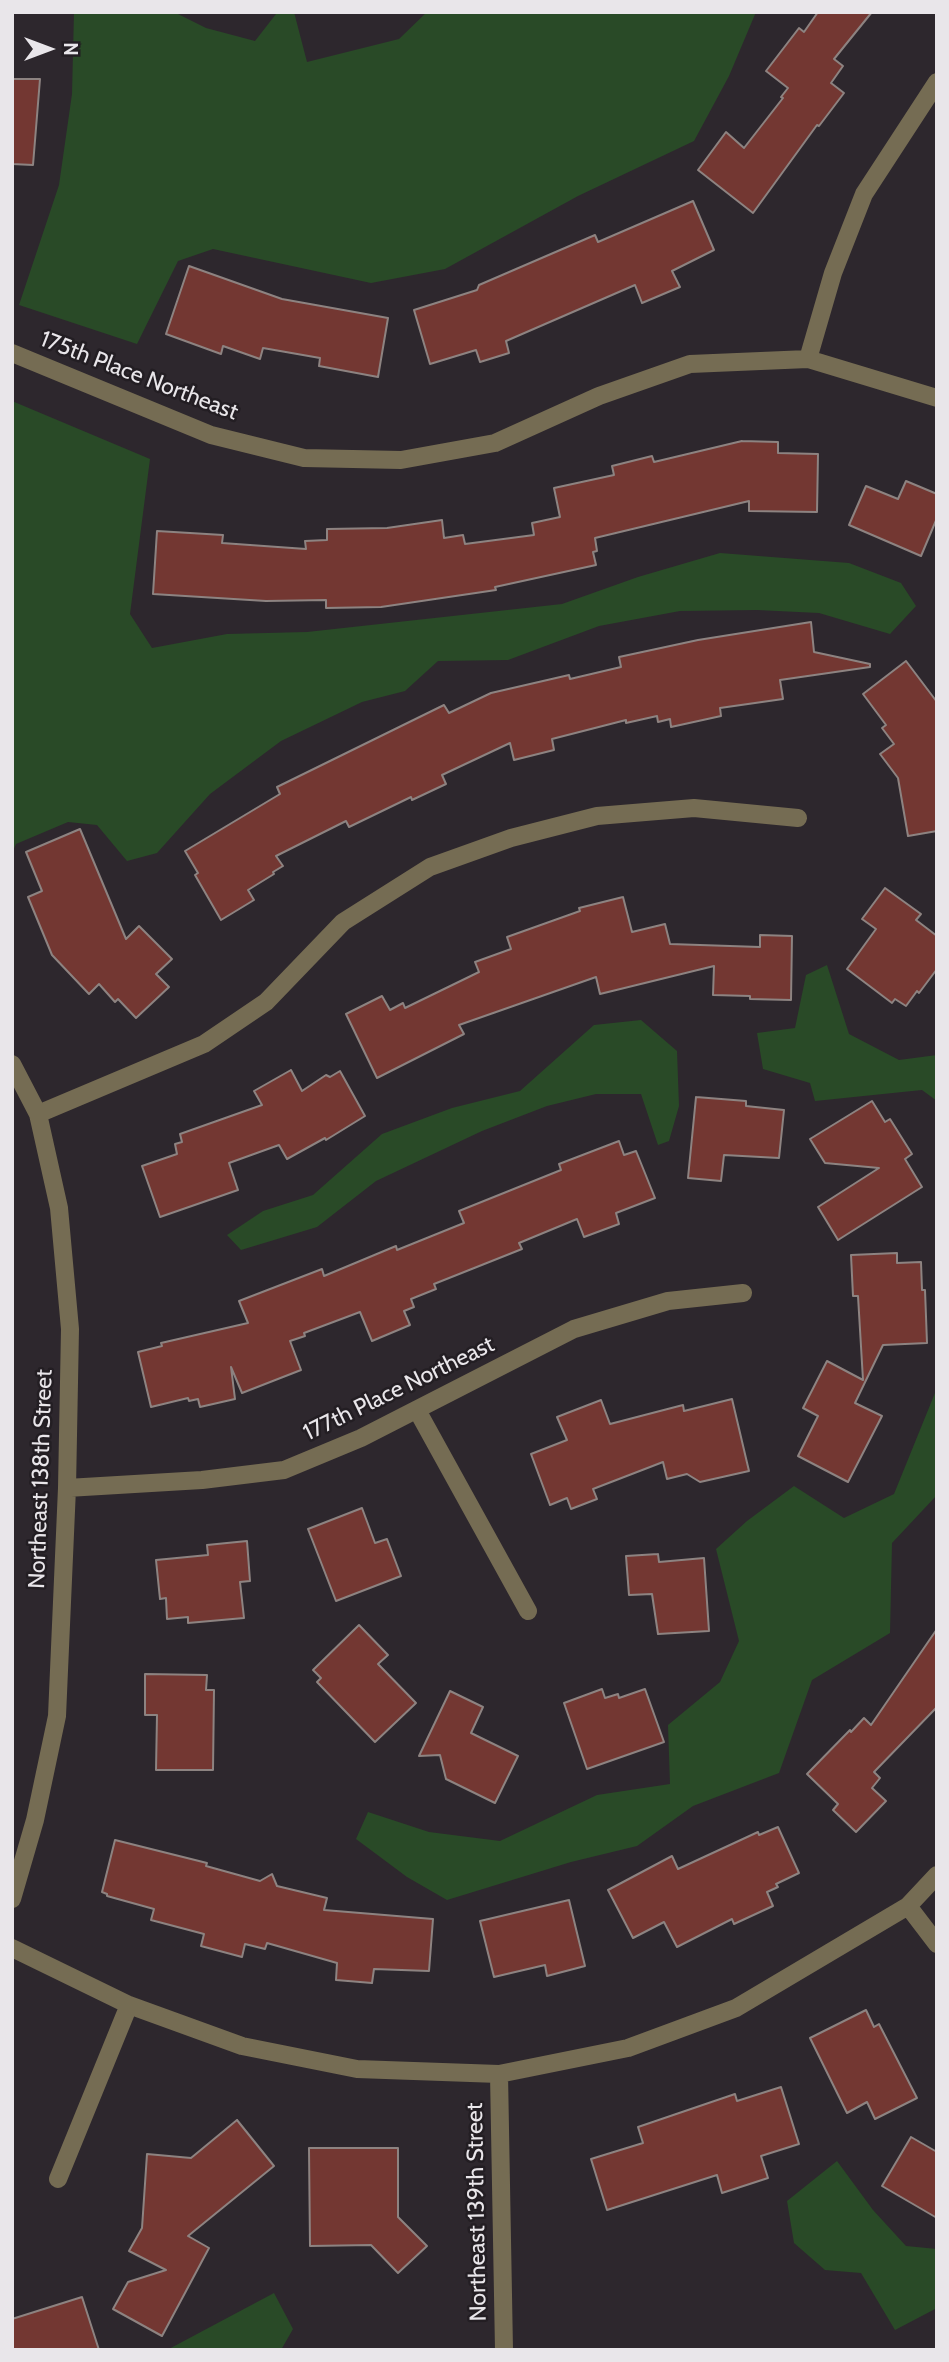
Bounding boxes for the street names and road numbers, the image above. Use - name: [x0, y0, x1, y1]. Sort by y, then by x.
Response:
- street label: 175th Place Northeast: [36, 326, 242, 426]
- street label: 177th Place Northeast: [299, 1331, 499, 1447]
- street label: Northeast 138th Street: [23, 1369, 59, 1589]
- street label: Northeast 139th Street: [461, 2102, 493, 2322]

